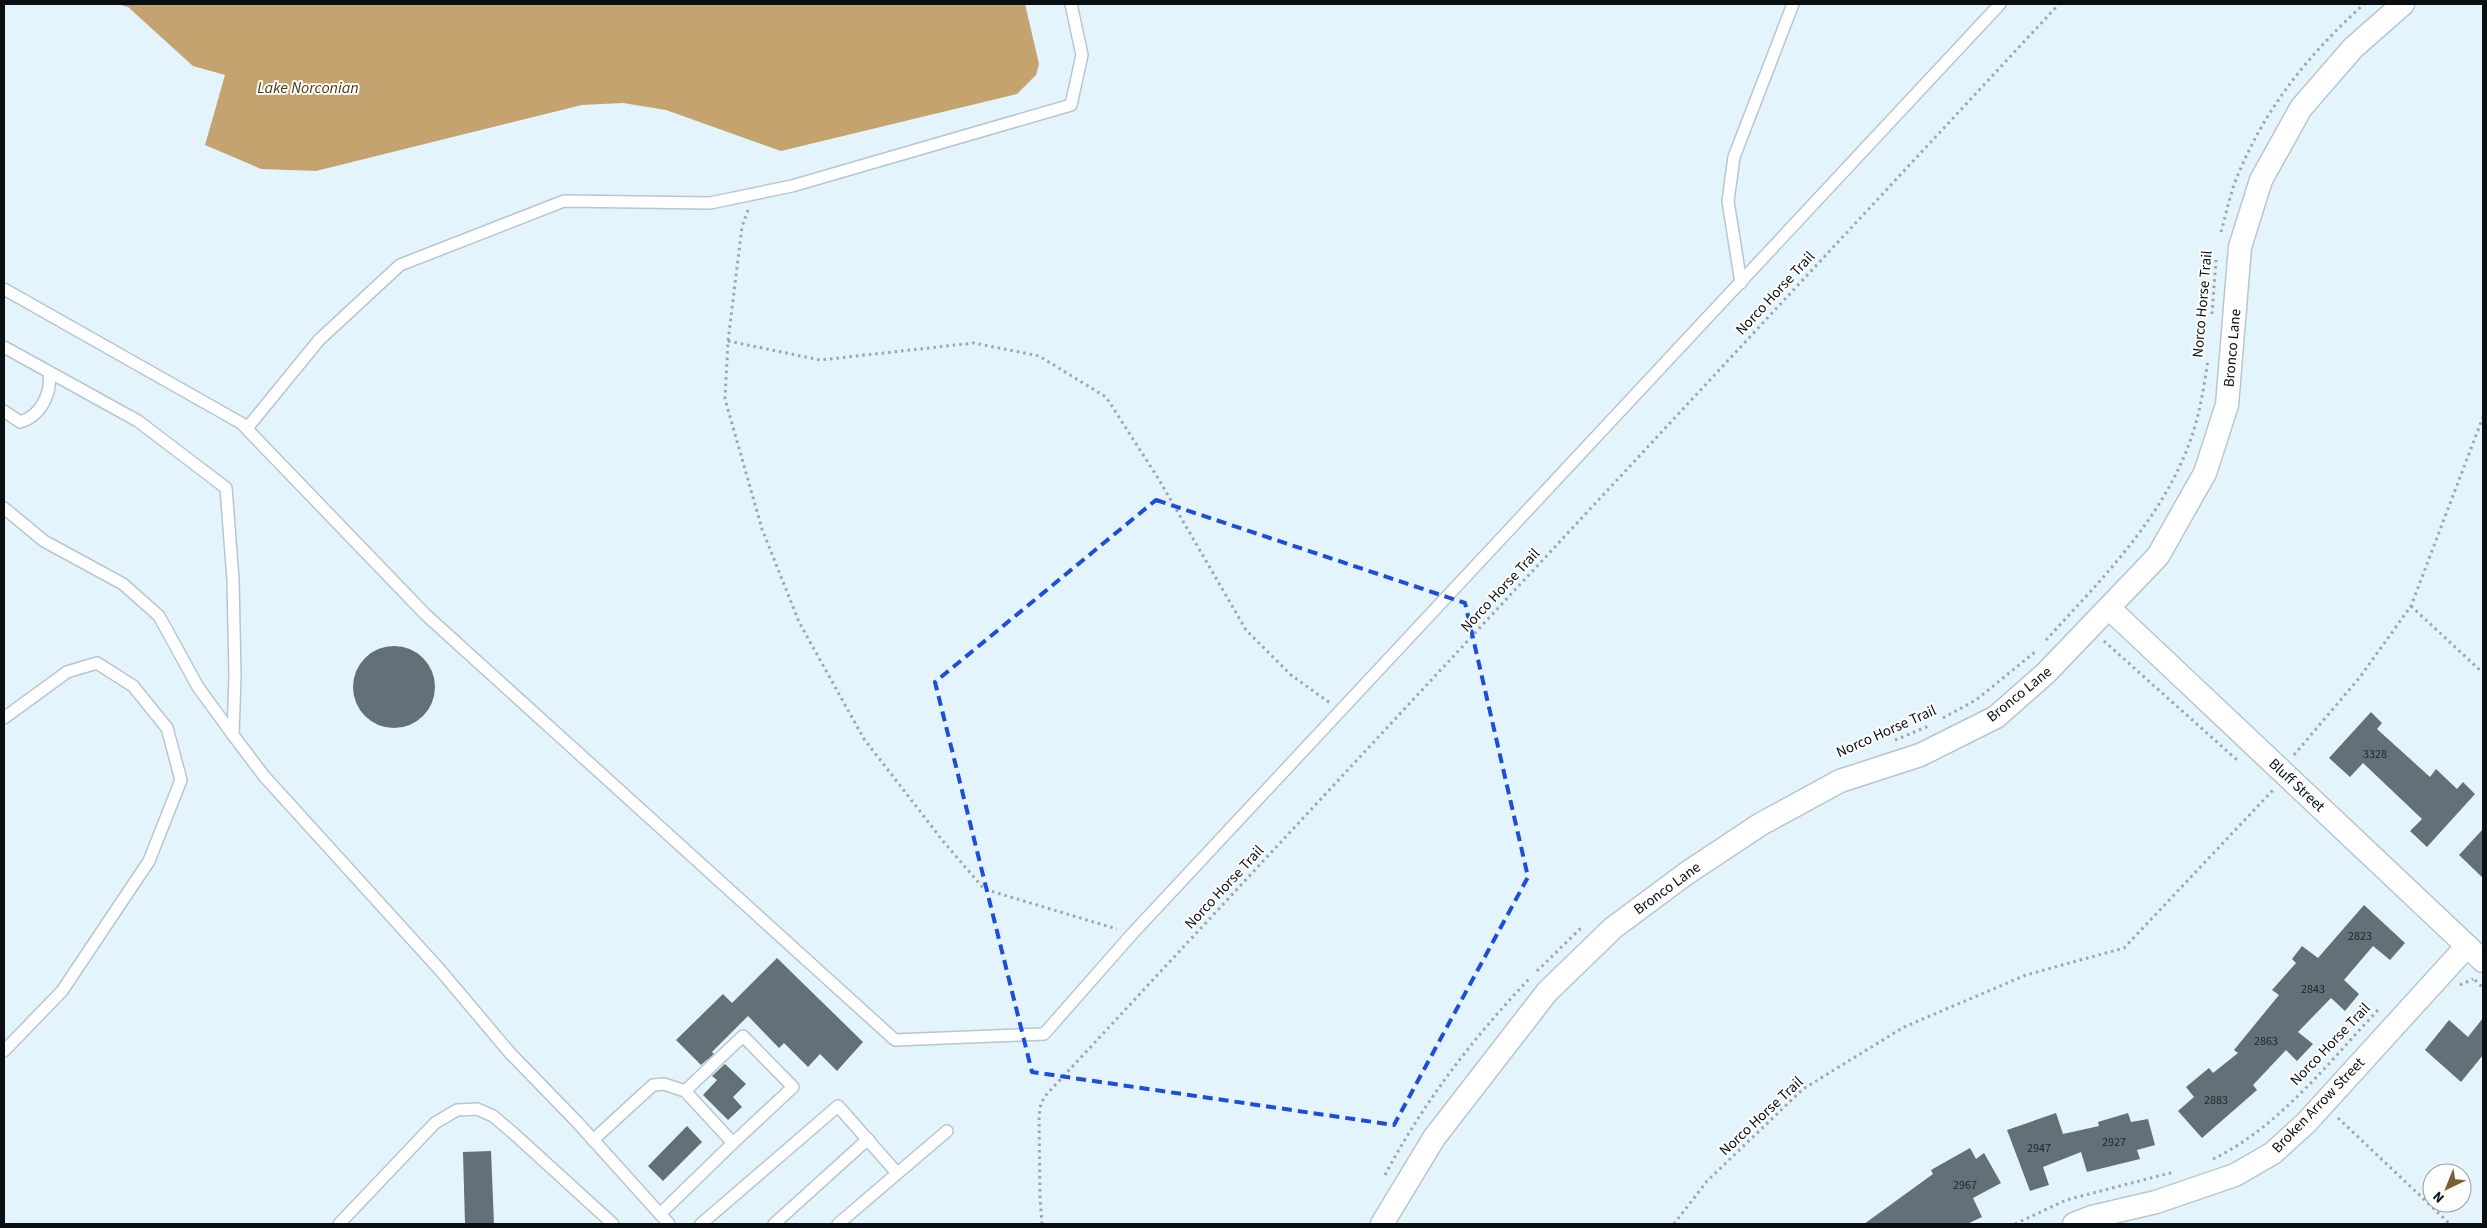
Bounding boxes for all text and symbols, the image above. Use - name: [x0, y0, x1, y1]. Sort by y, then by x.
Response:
- water label: Lake Norconian: [257, 77, 359, 99]
- street label: Norco Horse Trail: [1731, 247, 1820, 340]
- street label: Norco Horse Trail: [2187, 249, 2218, 359]
- street label: Bronco Lane: [2219, 308, 2246, 388]
- street label: Norco Horse Trail: [1456, 544, 1545, 637]
- street label: Bronco Lane: [1982, 662, 2056, 727]
- street label: Norco Horse Trail: [1833, 700, 1940, 763]
- house number: 3328: [2363, 746, 2387, 763]
- street label: Bluff Street: [2264, 754, 2329, 817]
- street label: Norco Horse Trail: [1180, 841, 1269, 934]
- street label: Bronco Lane: [1629, 857, 1705, 920]
- house number: 2823: [2348, 928, 2372, 945]
- house number: 2843: [2301, 981, 2325, 998]
- street label: Norco Horse Trail: [2285, 998, 2375, 1090]
- house number: 2863: [2254, 1033, 2278, 1050]
- street label: Broken Arrow Street: [2267, 1053, 2370, 1158]
- street label: Norco Horse Trail: [1715, 1072, 1808, 1161]
- house number: 2883: [2204, 1092, 2228, 1109]
- house number: 2927: [2102, 1134, 2126, 1151]
- house number: 2947: [2027, 1140, 2051, 1157]
- north arrow: [2422, 1163, 2472, 1213]
- house number: 2967: [1953, 1177, 1977, 1194]
- text: N: [2429, 1186, 2449, 1207]

